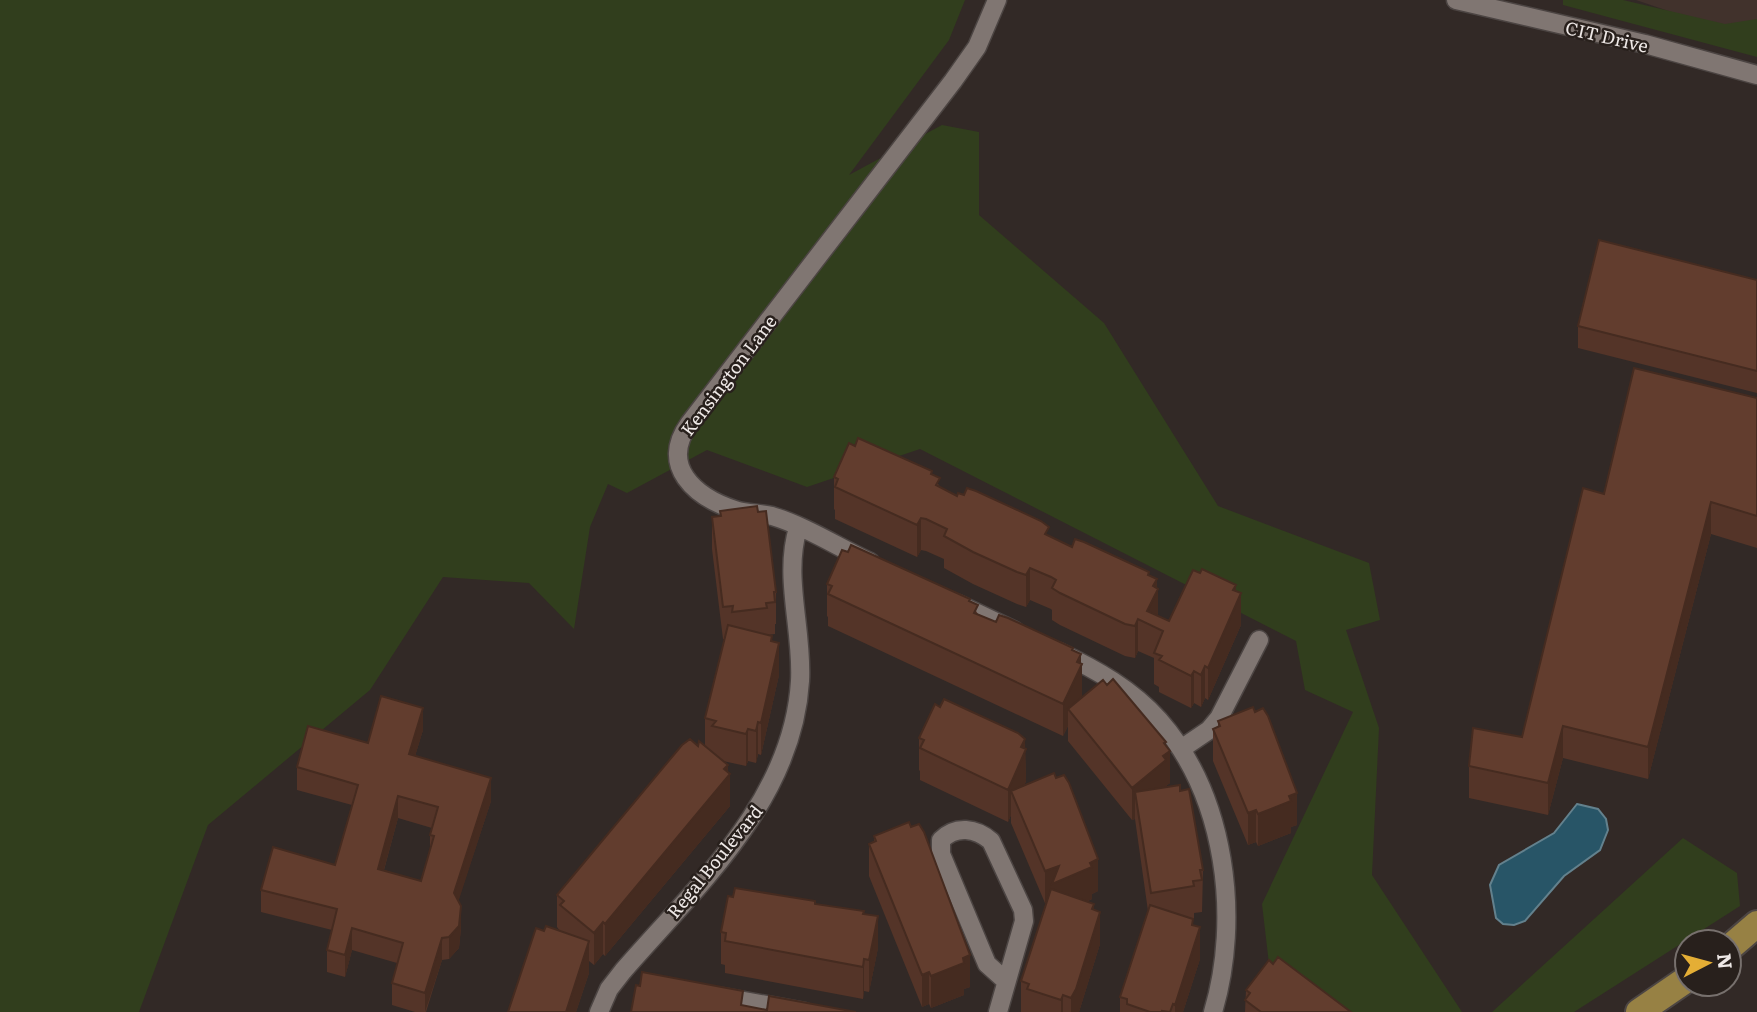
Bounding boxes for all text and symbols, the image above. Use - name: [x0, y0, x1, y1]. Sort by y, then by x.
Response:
- street label: CIT Drive: [1563, 13, 1651, 59]
- street label: Kensington Lane: [673, 309, 783, 441]
- street label: Regal Boulevard: [660, 798, 768, 924]
- north arrow: [1673, 928, 1743, 998]
- text: N: [1711, 952, 1741, 971]

